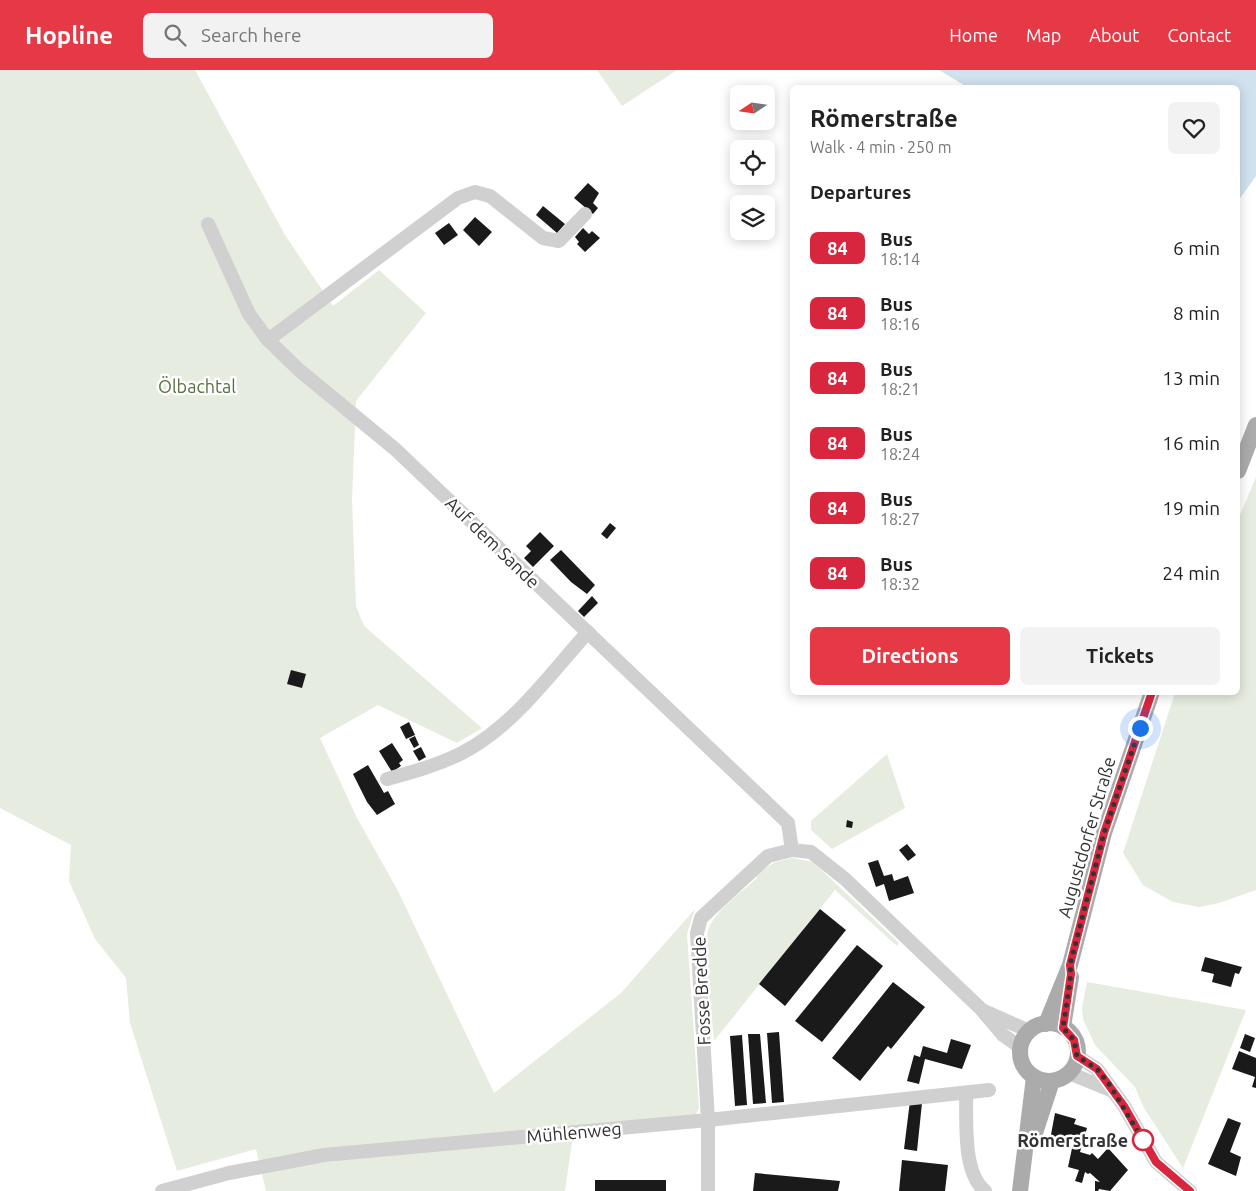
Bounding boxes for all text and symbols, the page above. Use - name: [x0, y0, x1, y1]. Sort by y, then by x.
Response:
- search box: [143, 13, 493, 58]
- icon: search: [161, 21, 189, 49]
- text: Hopline: [25, 22, 113, 49]
- text: Search here: [201, 24, 301, 46]
- text: Home: [949, 25, 998, 45]
- text: Map: [1026, 25, 1061, 45]
- text: About: [1089, 25, 1139, 45]
- text: Contact: [1167, 25, 1231, 45]
- north arrow: [730, 85, 775, 130]
- map controls: [730, 85, 775, 240]
- button: heart: [1168, 102, 1220, 154]
- text: Römerstraße: [810, 105, 958, 132]
- text: Walk · 4 min · 250 m: [810, 138, 952, 156]
- button: locate: [730, 140, 775, 185]
- text: Departures: [810, 181, 911, 203]
- button: layers: [730, 195, 775, 240]
- text: Bus: [880, 228, 913, 250]
- text: 6 min: [1173, 237, 1220, 259]
- text: 84: [827, 238, 848, 258]
- text: 18:14: [880, 250, 920, 268]
- text: Bus: [880, 293, 913, 315]
- text: 8 min: [1173, 302, 1220, 324]
- text: 84: [827, 303, 848, 323]
- text: 18:16: [880, 315, 920, 333]
- text: Bus: [880, 358, 913, 380]
- text: 13 min: [1162, 367, 1220, 389]
- text: 84: [827, 368, 848, 388]
- park label: Ölbachtal: [158, 376, 236, 396]
- text: 18:21: [880, 380, 920, 398]
- text: Bus: [880, 423, 913, 445]
- text: 16 min: [1162, 432, 1220, 454]
- text: 84: [827, 433, 848, 453]
- text: 18:24: [880, 445, 920, 463]
- text: Bus: [880, 488, 913, 510]
- street label: Auf dem Sande: [442, 492, 544, 592]
- text: 19 min: [1162, 497, 1220, 519]
- text: 84: [827, 498, 848, 518]
- text: 18:27: [880, 510, 920, 528]
- text: Bus: [880, 553, 913, 575]
- text: 24 min: [1162, 562, 1220, 584]
- text: 84: [827, 563, 848, 583]
- text: 18:32: [880, 575, 920, 593]
- button: Directions: [810, 627, 1010, 685]
- button: Tickets: [1020, 627, 1220, 685]
- your location: [1128, 716, 1153, 741]
- street label: Augustdorfer Straße: [1053, 754, 1119, 920]
- street label: Fosse Bredde: [688, 936, 714, 1046]
- street label: Mühlenweg: [526, 1118, 622, 1146]
- marker: Römerstraße: [1132, 1129, 1154, 1151]
- place label: Römerstraße: [1017, 1130, 1128, 1150]

